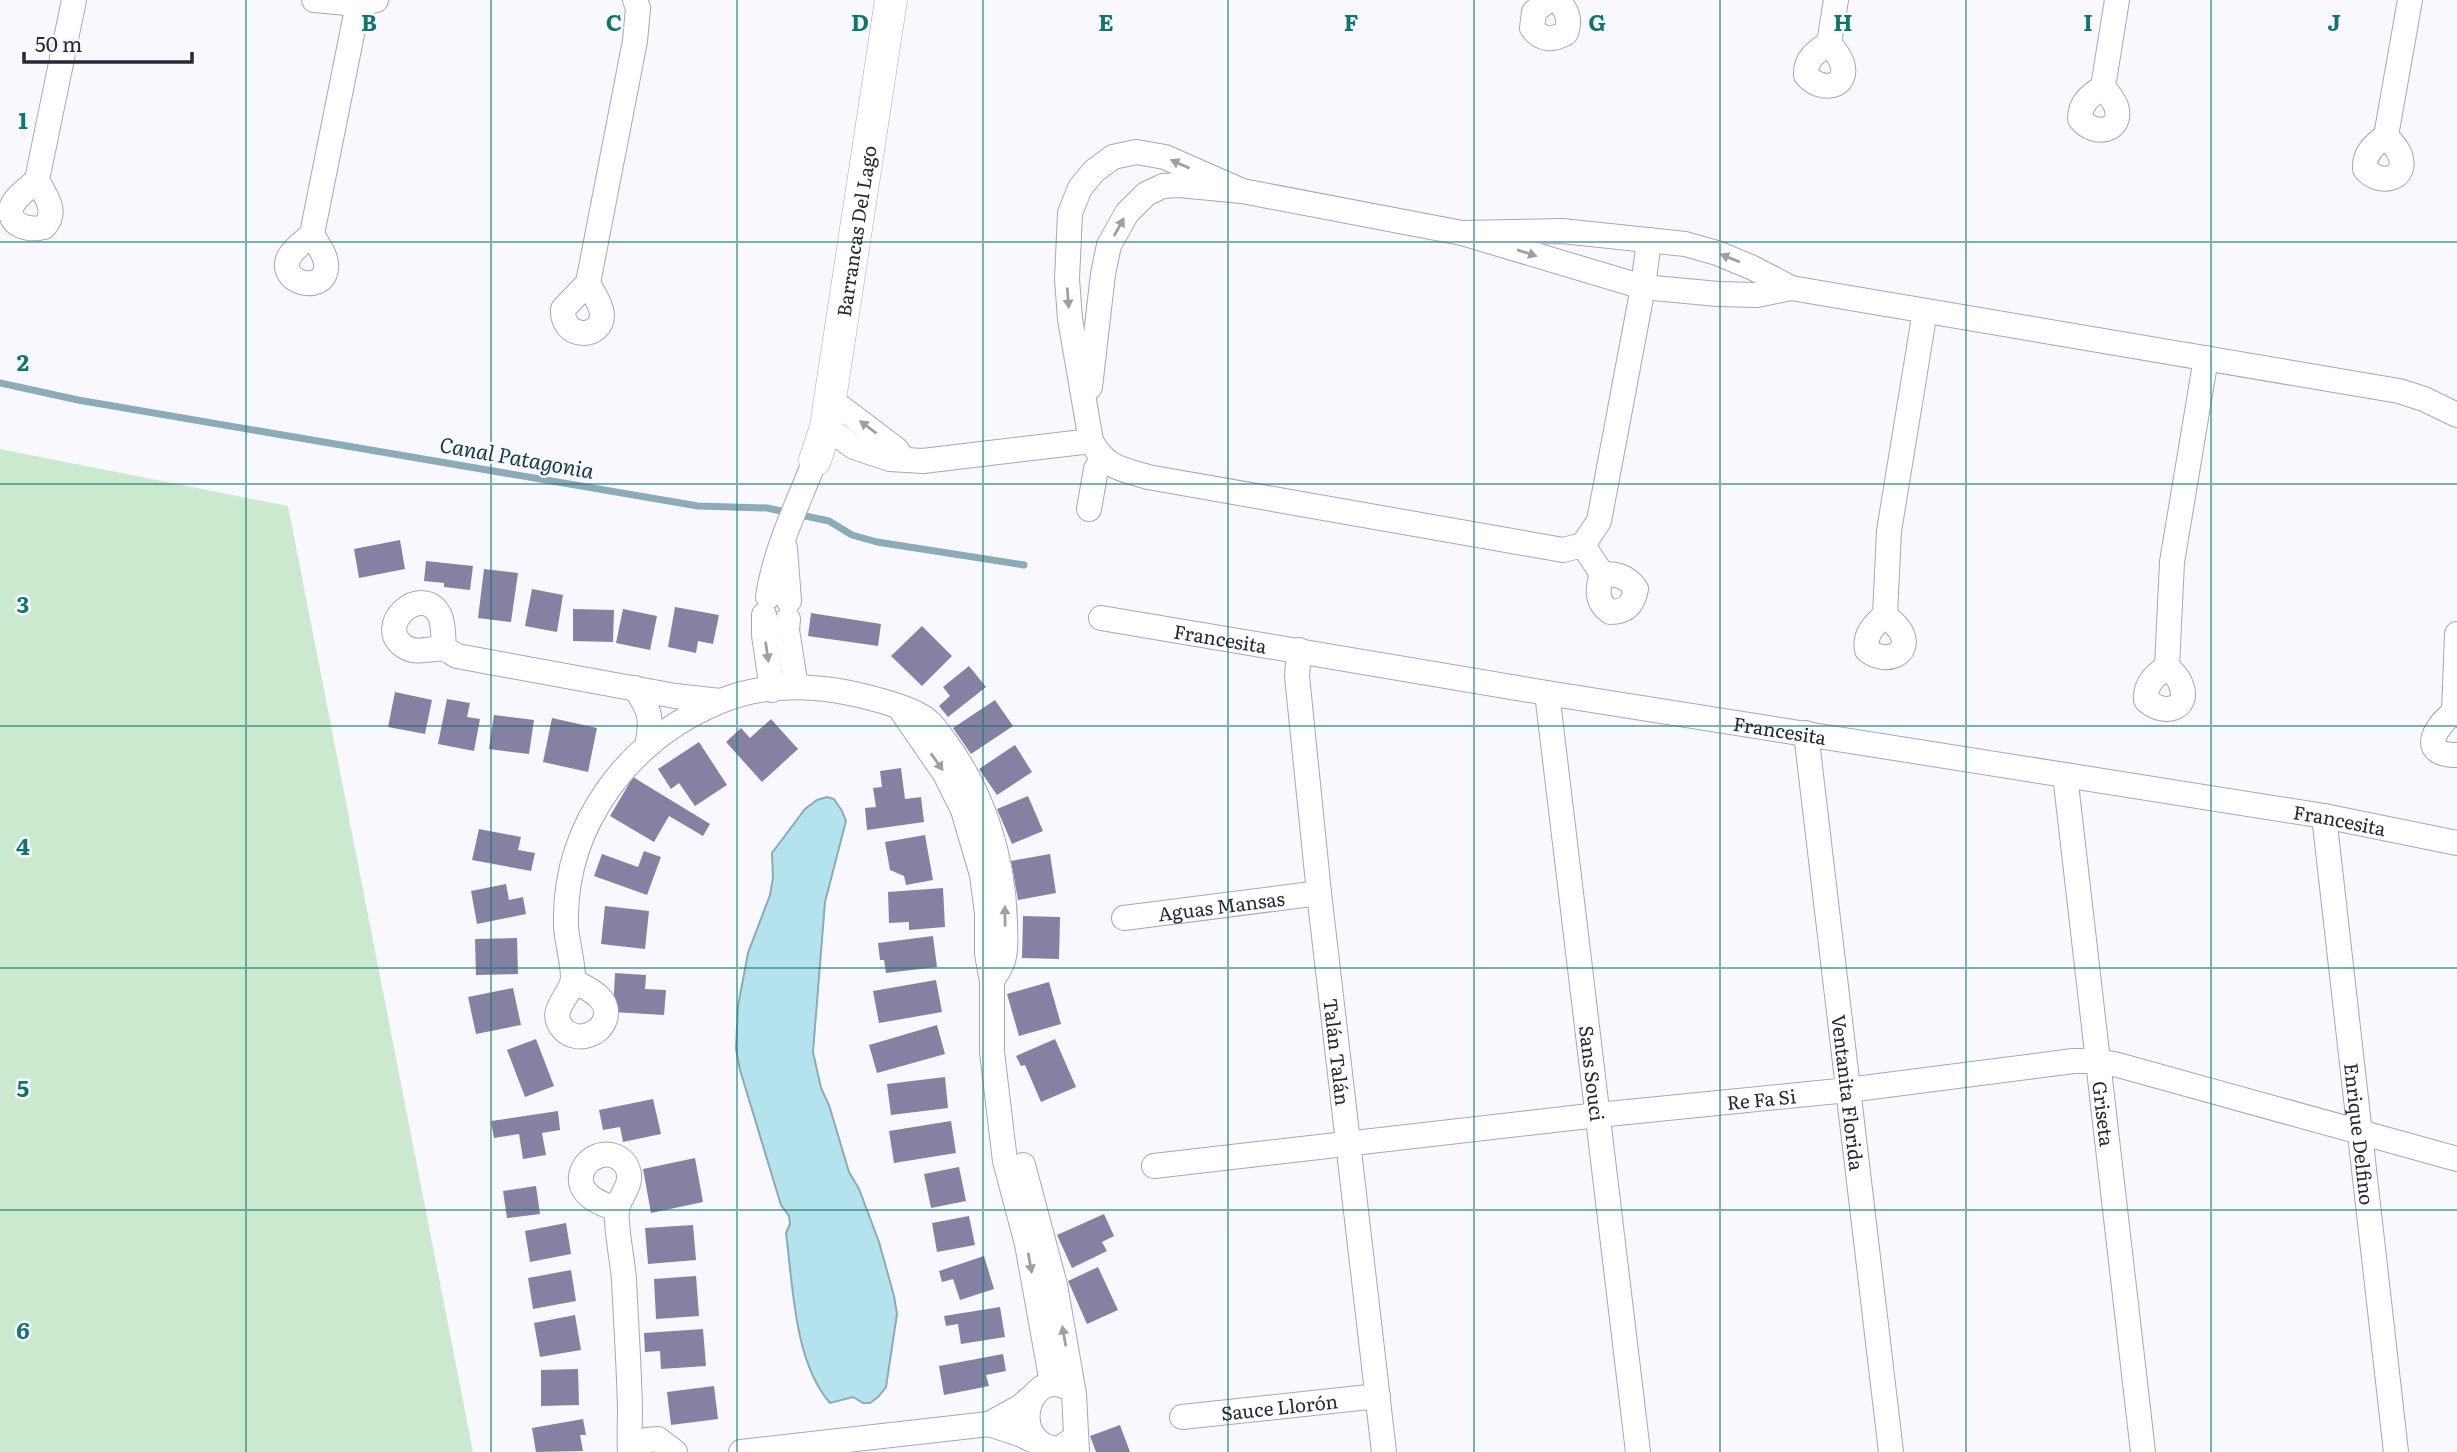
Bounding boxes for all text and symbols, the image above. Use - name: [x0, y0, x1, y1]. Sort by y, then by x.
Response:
- text: B: [361, 4, 377, 38]
- text: C: [606, 4, 622, 38]
- text: D: [851, 4, 869, 38]
- text: E: [1098, 4, 1114, 38]
- text: F: [1344, 4, 1359, 38]
- text: G: [1588, 4, 1606, 38]
- text: H: [1833, 4, 1853, 38]
- text: I: [2083, 4, 2093, 38]
- text: J: [2327, 4, 2341, 38]
- scale bar: [24, 21, 192, 65]
- text: 50 m: [35, 27, 82, 58]
- text: 1: [18, 102, 28, 136]
- street label: Barrancas Del Lago: [829, 143, 883, 319]
- one-way arrow: [1170, 158, 1190, 170]
- one-way arrow: [1113, 218, 1125, 237]
- one-way arrow: [1517, 249, 1538, 259]
- one-way arrow: [1719, 253, 1740, 264]
- one-way arrow: [1063, 287, 1074, 309]
- text: 2: [17, 344, 29, 378]
- one-way arrow: [859, 421, 877, 435]
- water label: Canal Patagonia: [437, 427, 597, 485]
- text: 3: [17, 586, 29, 620]
- street label: Francesita: [1172, 616, 1270, 660]
- one-way arrow: [761, 641, 772, 663]
- street label: Francesita: [1731, 709, 1829, 751]
- one-way arrow: [930, 753, 943, 772]
- street label: Francesita: [2291, 797, 2389, 842]
- text: 4: [16, 828, 30, 862]
- street label: Aguas Mansas: [1156, 883, 1287, 928]
- one-way arrow: [999, 905, 1010, 927]
- street label: Talán Talán: [1317, 997, 1358, 1107]
- street label: Ventanita Florida: [1825, 1013, 1872, 1173]
- street label: Sans Souci: [1573, 1024, 1612, 1123]
- street label: Enrique Delfino: [2338, 1061, 2382, 1207]
- text: 5: [17, 1070, 29, 1104]
- street label: Griseta: [2086, 1080, 2122, 1149]
- street label: Re Fa Si: [1725, 1081, 1797, 1116]
- one-way arrow: [1025, 1253, 1036, 1275]
- text: 6: [16, 1312, 30, 1346]
- one-way arrow: [1058, 1325, 1069, 1347]
- street label: Sauce Llorón: [1220, 1386, 1339, 1427]

